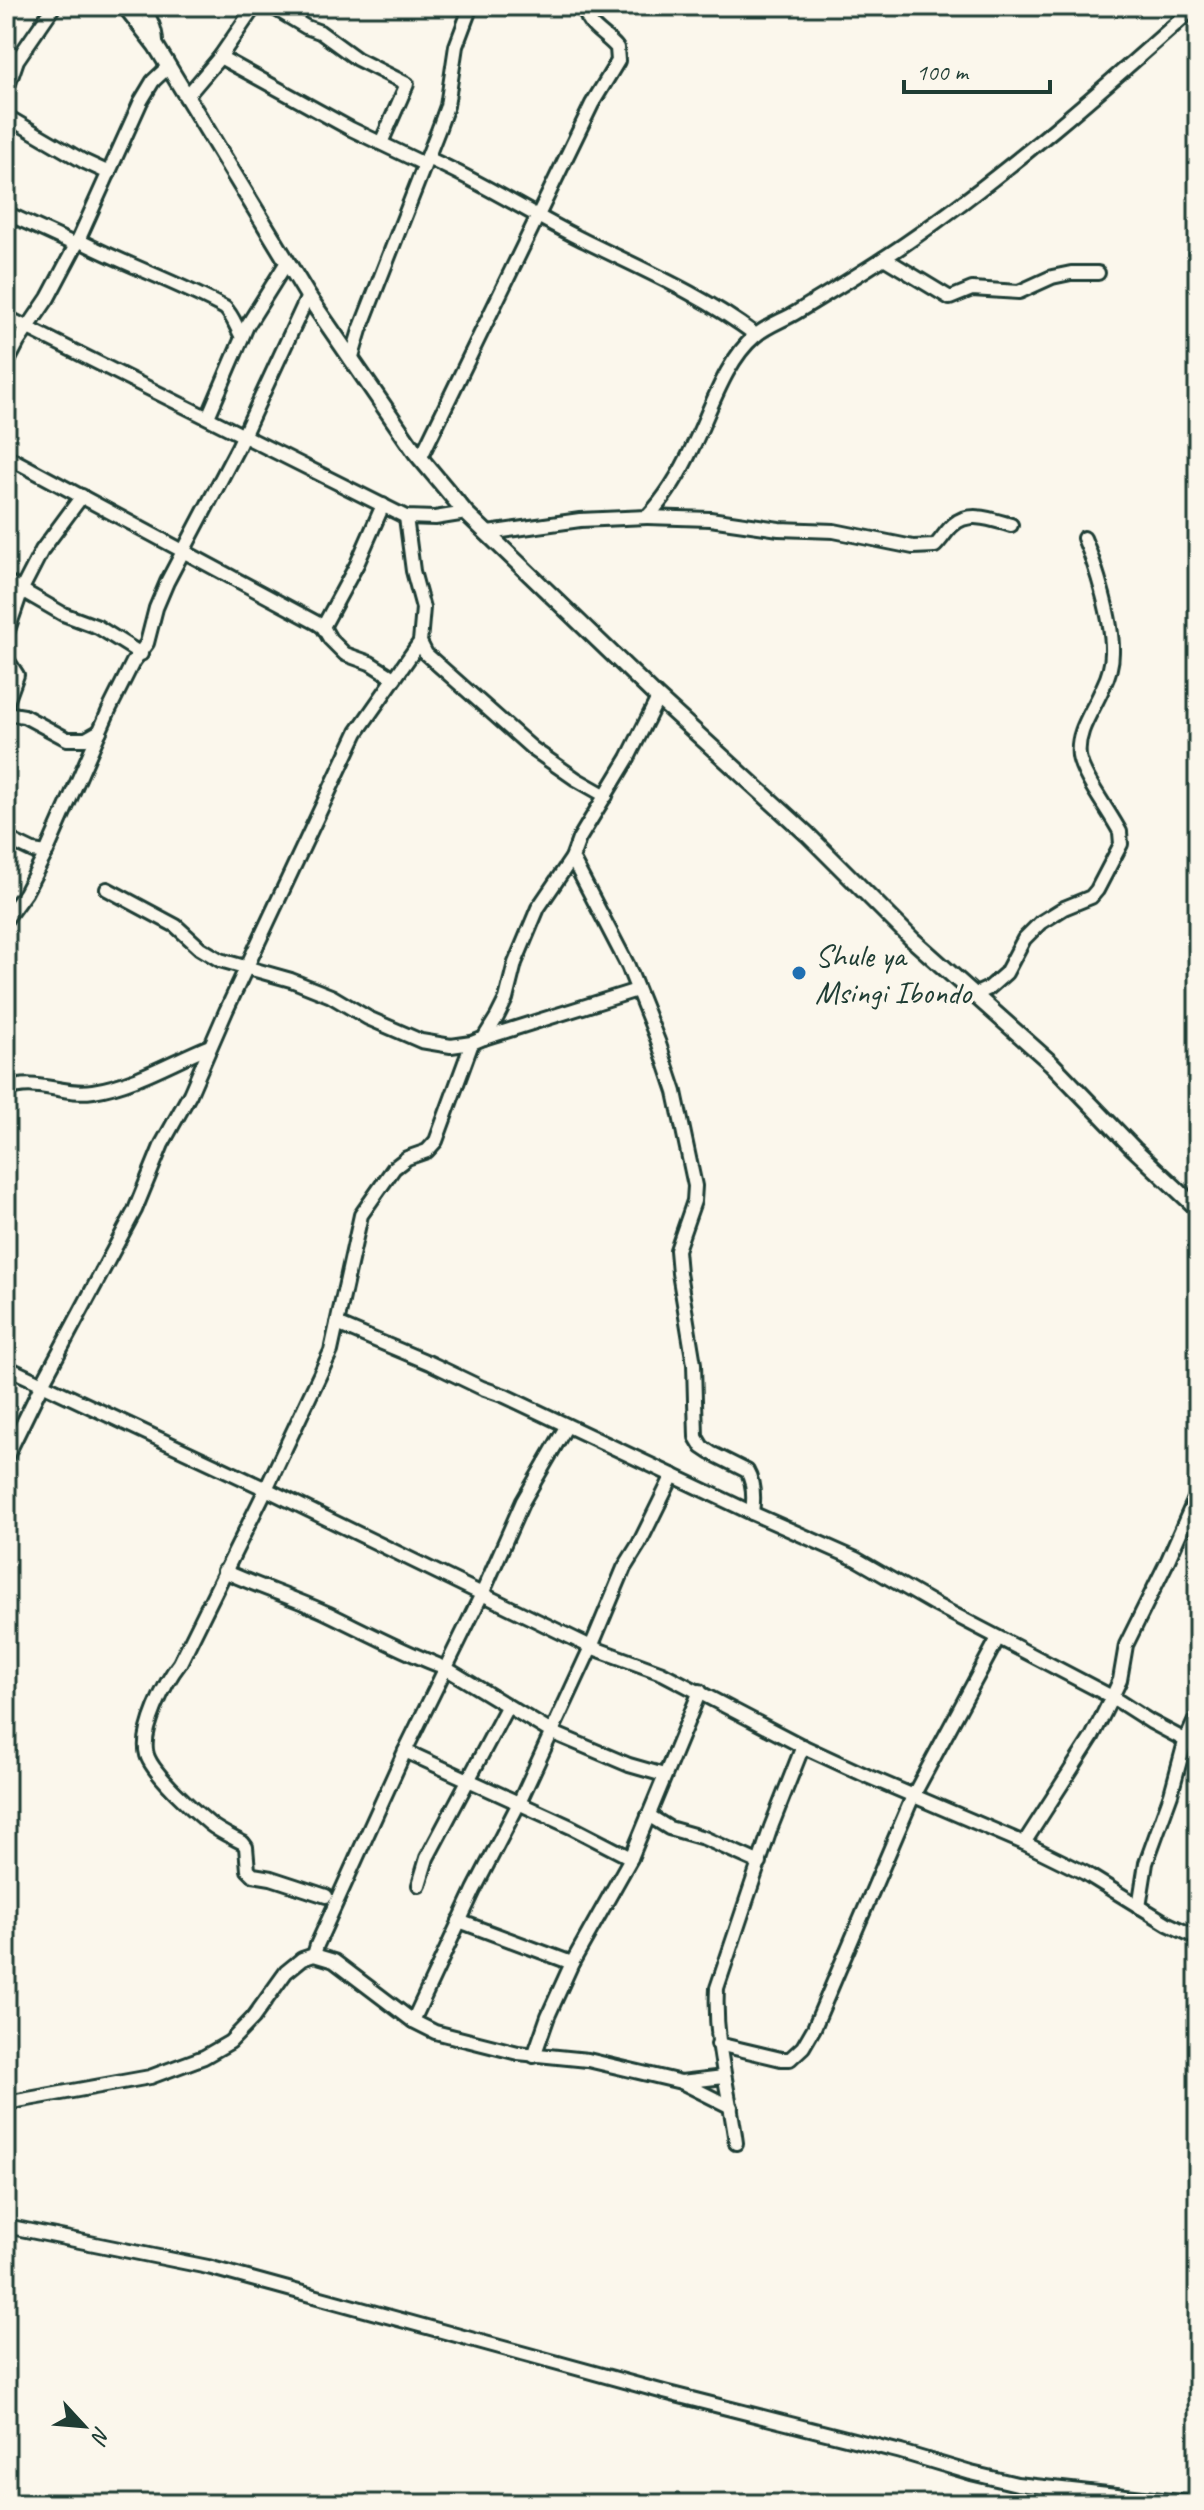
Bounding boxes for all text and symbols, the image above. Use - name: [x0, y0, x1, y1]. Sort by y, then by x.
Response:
- scale bar: [904, 44, 1050, 94]
- text: 100 m: [916, 57, 970, 87]
- place label: Shule ya Msingi Ibondo: [815, 935, 973, 1013]
- marker: Shule ya Msingi Ibondo: [790, 964, 808, 982]
- north arrow: [44, 2386, 124, 2466]
- text: N: [84, 2422, 117, 2450]

